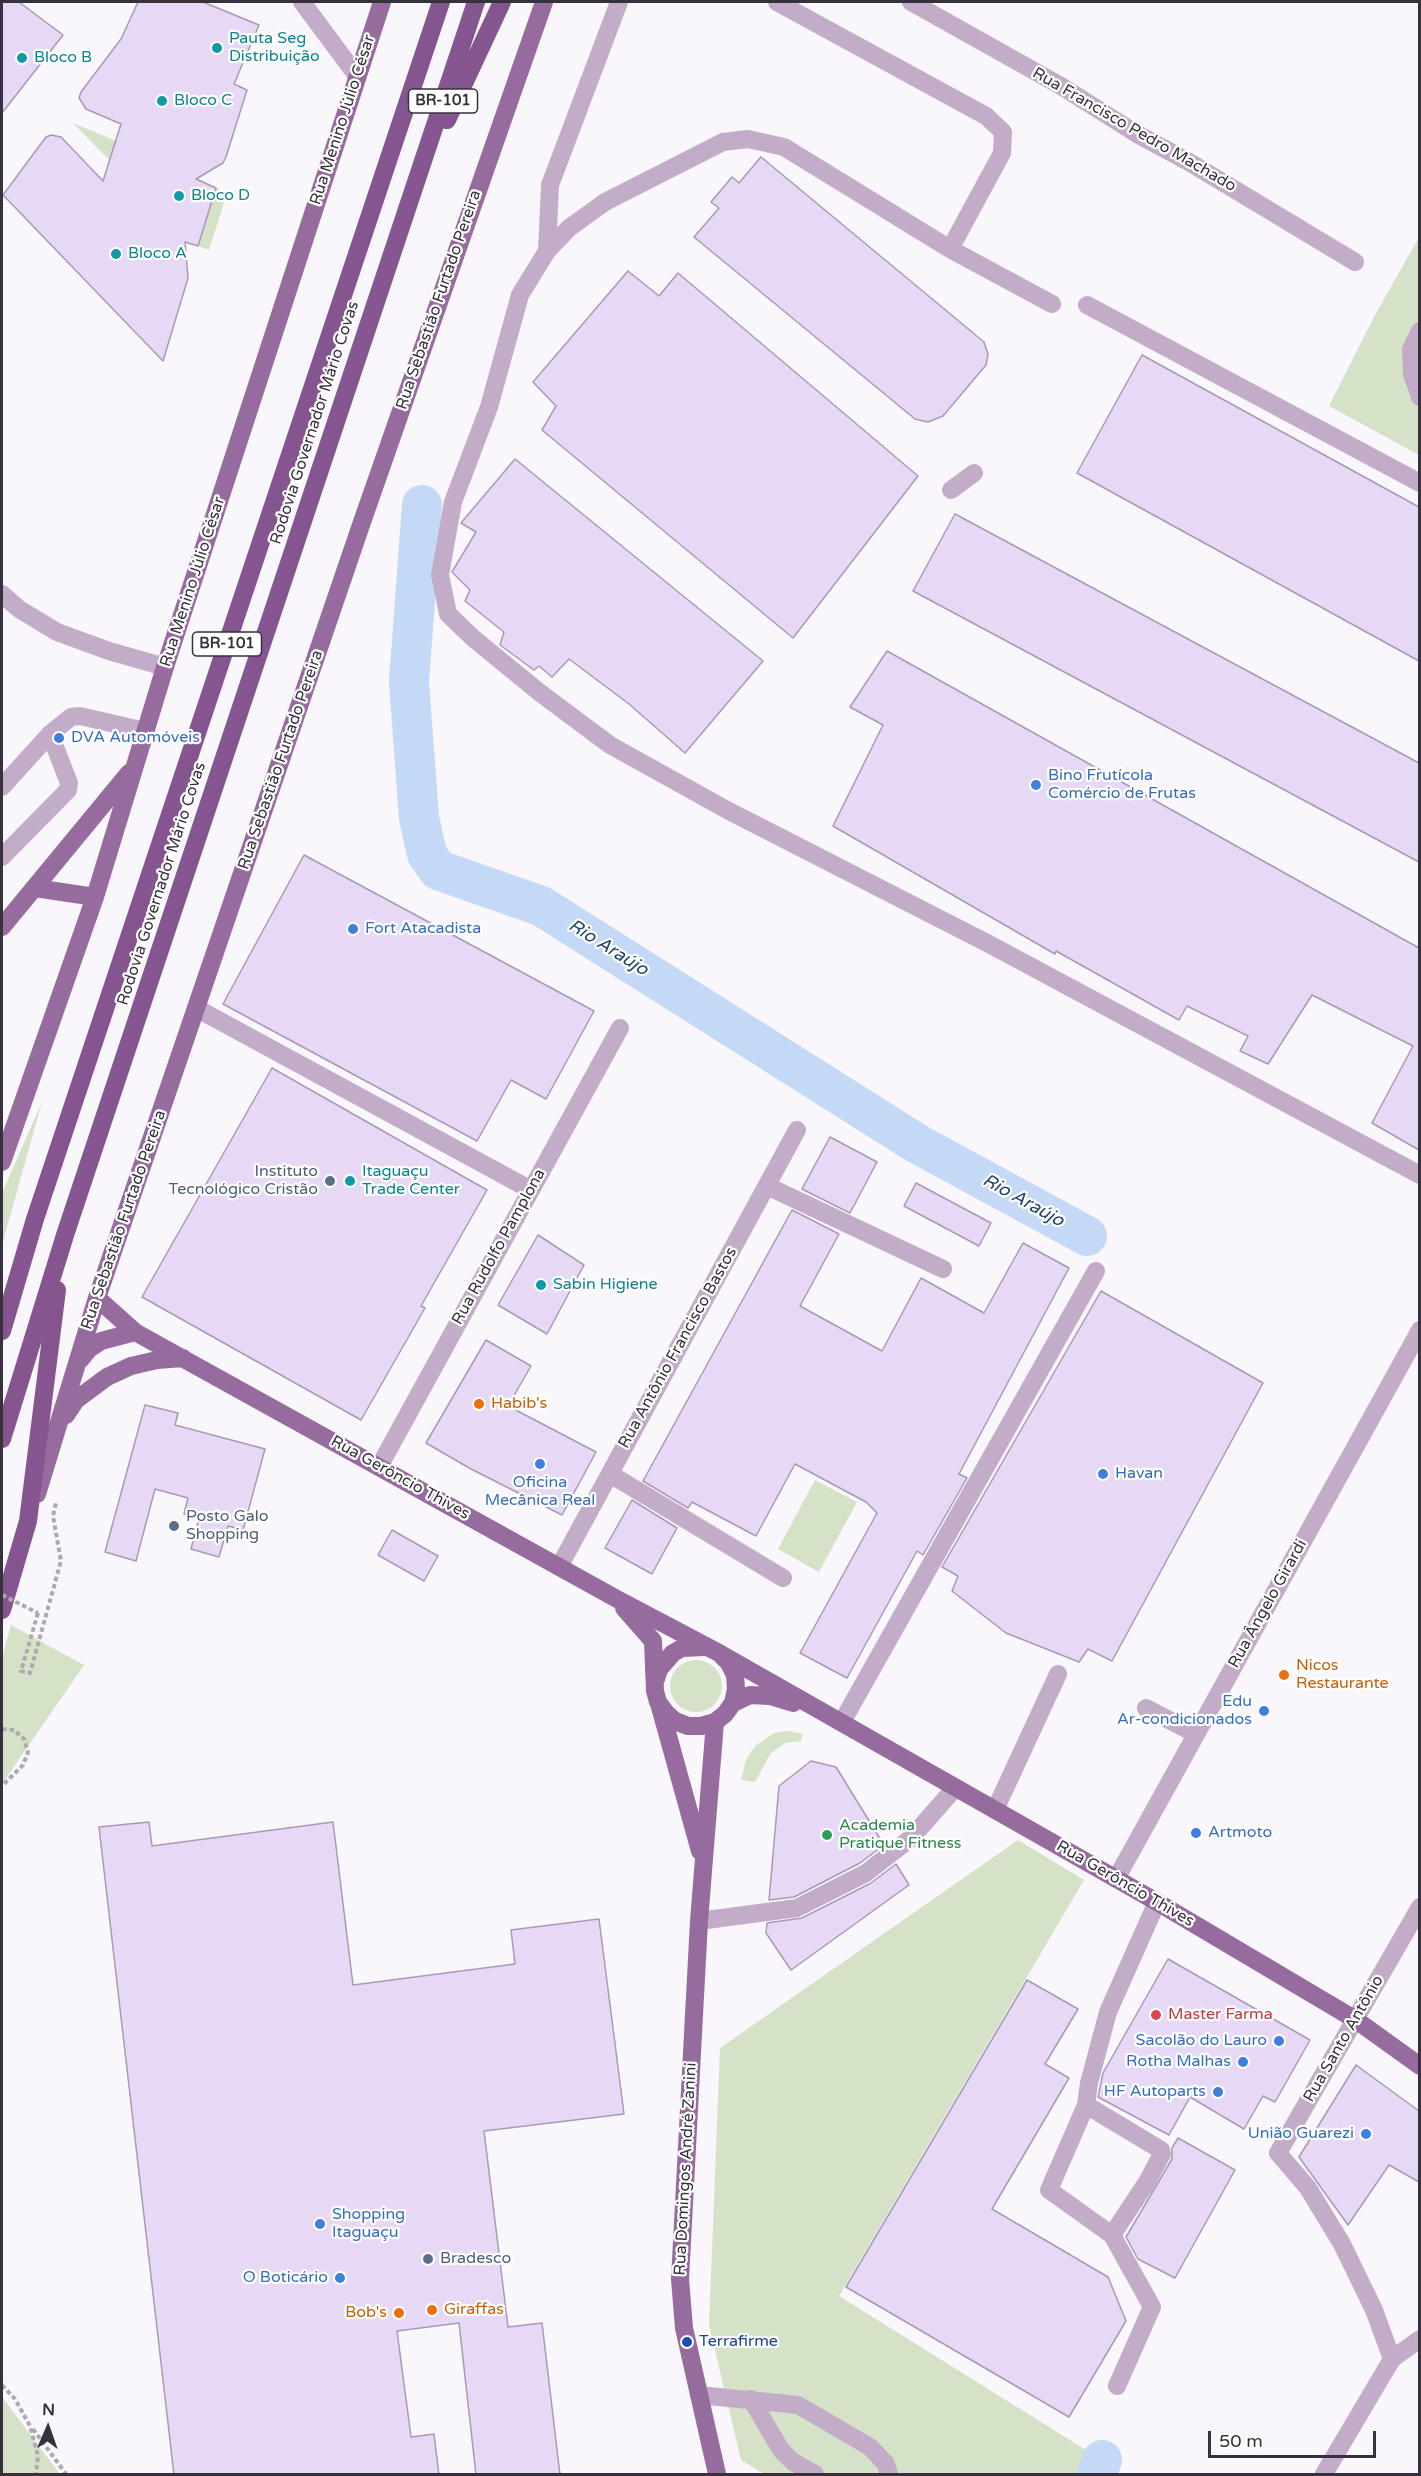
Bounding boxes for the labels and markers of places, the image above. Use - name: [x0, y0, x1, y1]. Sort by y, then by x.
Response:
- place label: Pauta Seg Distribuição: [229, 29, 320, 67]
- marker: Pauta Seg Distribuição: [210, 41, 224, 55]
- place label: Bloco B: [34, 48, 92, 68]
- marker: Bloco B: [15, 51, 29, 65]
- place label: Bloco C: [174, 91, 232, 111]
- marker: Bloco C: [155, 94, 169, 108]
- place label: Bloco D: [191, 186, 250, 206]
- marker: Bloco D: [172, 189, 186, 203]
- place label: Bloco A: [128, 244, 187, 264]
- marker: Bloco A: [109, 247, 123, 261]
- place label: DVA Automóveis: [71, 728, 200, 748]
- marker: DVA Automóveis: [52, 731, 66, 745]
- place label: Bino Frutícola Comércio de Frutas: [1048, 766, 1196, 804]
- marker: Bino Frutícola Comércio de Frutas: [1029, 778, 1043, 792]
- place label: Fort Atacadista: [365, 919, 481, 939]
- marker: Fort Atacadista: [346, 922, 360, 936]
- place label: Instituto Tecnológico Cristão: [169, 1162, 318, 1200]
- place label: Itaguaçu Trade Center: [362, 1162, 460, 1200]
- marker: Instituto Tecnológico Cristão: [323, 1174, 337, 1188]
- marker: Itaguaçu Trade Center: [343, 1174, 357, 1188]
- place label: Sabin Higiene: [553, 1275, 658, 1295]
- marker: Sabin Higiene: [534, 1278, 548, 1292]
- place label: Habib's: [491, 1394, 547, 1414]
- marker: Habib's: [472, 1397, 486, 1411]
- marker: Oficina Mecânica Real: [533, 1457, 547, 1471]
- place label: Havan: [1115, 1464, 1163, 1484]
- marker: Havan: [1096, 1467, 1110, 1481]
- place label: Oficina Mecânica Real: [485, 1473, 595, 1511]
- place label: Posto Galo Shopping: [186, 1507, 269, 1545]
- marker: Posto Galo Shopping: [167, 1519, 181, 1533]
- place label: Nicos Restaurante: [1296, 1656, 1389, 1694]
- marker: Nicos Restaurante: [1277, 1668, 1291, 1682]
- place label: Edu Ar-condicionados: [1117, 1692, 1252, 1730]
- marker: Edu Ar-condicionados: [1257, 1704, 1271, 1718]
- place label: Academia Pratique Fitness: [839, 1816, 962, 1854]
- place label: Artmoto: [1208, 1823, 1272, 1843]
- marker: Artmoto: [1189, 1826, 1203, 1840]
- marker: Academia Pratique Fitness: [820, 1828, 834, 1842]
- place label: Master Farma: [1168, 2005, 1273, 2025]
- marker: Master Farma: [1149, 2008, 1163, 2022]
- place label: Sacolão do Lauro: [1136, 2031, 1267, 2051]
- marker: Sacolão do Lauro: [1272, 2034, 1286, 2048]
- place label: Rotha Malhas: [1126, 2052, 1231, 2072]
- marker: Rotha Malhas: [1236, 2055, 1250, 2069]
- place label: HF Autoparts: [1104, 2082, 1206, 2102]
- marker: HF Autoparts: [1211, 2085, 1225, 2099]
- place label: União Guarezi: [1248, 2124, 1354, 2144]
- marker: União Guarezi: [1359, 2127, 1373, 2141]
- place label: Shopping Itaguaçu: [332, 2205, 405, 2243]
- marker: Shopping Itaguaçu: [313, 2217, 327, 2231]
- place label: Bradesco: [440, 2249, 511, 2269]
- marker: Bradesco: [421, 2252, 435, 2266]
- place label: O Boticário: [243, 2268, 328, 2288]
- marker: O Boticário: [333, 2271, 347, 2285]
- place label: Giraffas: [444, 2300, 504, 2320]
- place label: Bob's: [345, 2303, 387, 2323]
- marker: Giraffas: [425, 2303, 439, 2317]
- marker: Bob's: [392, 2306, 406, 2320]
- place label: Terrafirme: [699, 2332, 778, 2352]
- marker: Terrafirme: [680, 2335, 694, 2349]

